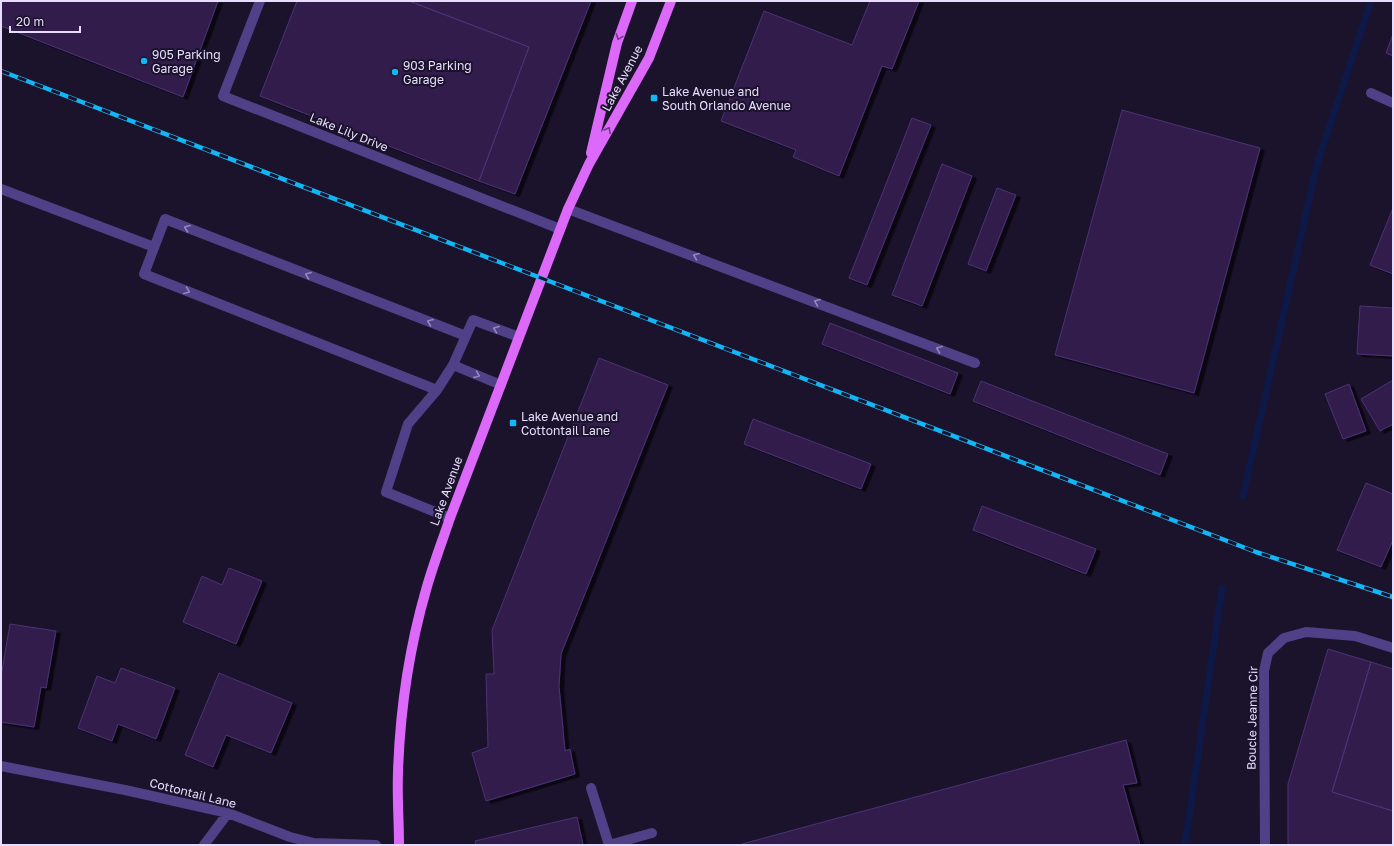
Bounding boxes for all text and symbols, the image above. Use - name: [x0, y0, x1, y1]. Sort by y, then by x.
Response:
- scale bar: [10, 8, 80, 34]
- text: 20 m: [16, 14, 44, 29]
- one-way arrow: [615, 34, 623, 41]
- street label: Lake Avenue: [598, 42, 646, 114]
- place label: 905 Parking Garage: [152, 47, 221, 76]
- marker: 905 Parking Garage: [139, 56, 149, 66]
- place label: 903 Parking Garage: [403, 58, 472, 87]
- marker: 903 Parking Garage: [390, 67, 400, 77]
- place label: Lake Avenue and South Orlando Avenue: [662, 84, 791, 113]
- marker: Lake Avenue and South Orlando Avenue: [649, 93, 659, 103]
- street label: Lake Lily Drive: [308, 109, 390, 155]
- one-way arrow: [604, 127, 611, 134]
- one-way arrow: [184, 224, 191, 232]
- one-way arrow: [692, 253, 699, 261]
- one-way arrow: [305, 271, 312, 279]
- one-way arrow: [183, 287, 190, 295]
- one-way arrow: [814, 299, 821, 307]
- one-way arrow: [426, 319, 433, 327]
- one-way arrow: [492, 325, 499, 333]
- one-way arrow: [935, 345, 942, 353]
- one-way arrow: [472, 370, 480, 378]
- place label: Lake Avenue and Cottontail Lane: [521, 409, 618, 438]
- marker: Lake Avenue and Cottontail Lane: [508, 418, 518, 428]
- street label: Lake Avenue: [427, 454, 465, 528]
- street label: Boucle Jeanne Cir: [1244, 666, 1260, 770]
- street label: Cottontail Lane: [148, 775, 238, 811]

